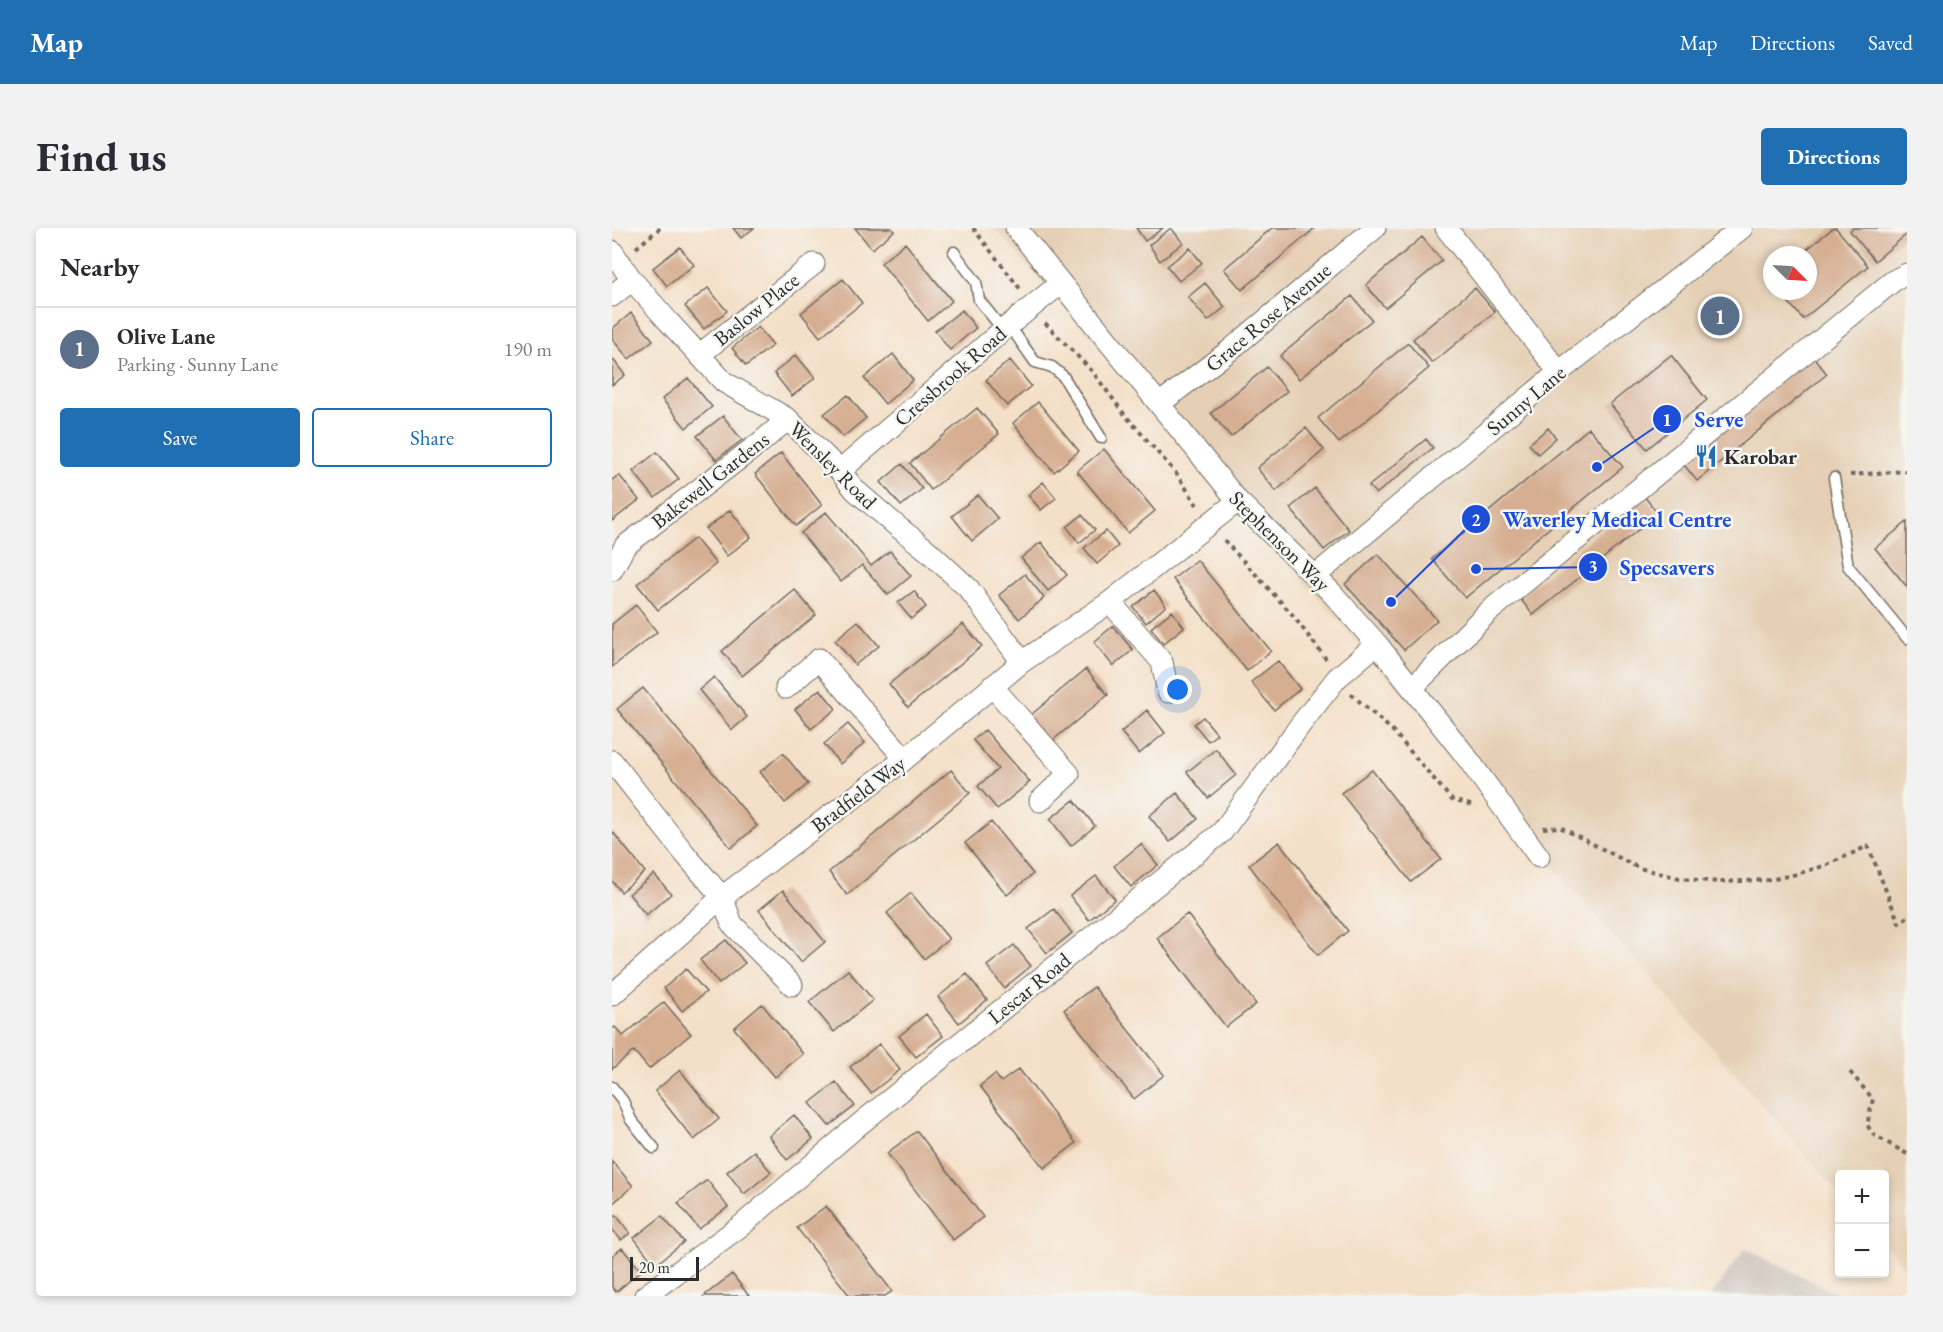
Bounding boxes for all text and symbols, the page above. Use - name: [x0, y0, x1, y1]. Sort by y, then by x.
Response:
- text: Map: [30, 24, 83, 60]
- text: Map: [1680, 29, 1717, 56]
- text: Directions: [1750, 29, 1835, 56]
- text: Saved: [1868, 29, 1913, 56]
- button: Directions: [1761, 128, 1907, 185]
- text: Find us: [36, 129, 167, 184]
- north arrow: [1763, 246, 1817, 300]
- text: Nearby: [60, 250, 140, 284]
- street label: Grace Rose Avenue: [1200, 257, 1336, 377]
- street label: Baslow Place: [708, 266, 804, 352]
- pin: 1: [1700, 294, 1740, 338]
- street label: Cressbrook Road: [888, 320, 1012, 432]
- text: Olive Lane: [117, 322, 215, 351]
- text: 1: [74, 336, 85, 362]
- text: 190 m: [504, 336, 552, 362]
- text: Parking · Sunny Lane: [117, 351, 278, 377]
- street label: Sunny Lane: [1481, 359, 1571, 441]
- callout: Serve: [1652, 399, 1755, 439]
- text: Serve: [1695, 405, 1743, 434]
- button: Save: [60, 408, 300, 467]
- button: Share: [312, 408, 552, 467]
- text: 1: [1662, 408, 1672, 431]
- street label: Wensley Road: [783, 415, 883, 515]
- street label: Bakewell Gardens: [646, 425, 775, 534]
- restaurant icon: Karobar: [1693, 443, 1719, 469]
- place label: Karobar: [1724, 443, 1797, 470]
- street label: Stephenson Way: [1224, 485, 1337, 598]
- callout: Waverley Medical Centre: [1461, 499, 1744, 539]
- text: Waverley Medical Centre: [1502, 505, 1732, 534]
- text: 2: [1471, 508, 1481, 531]
- callout: Specsavers: [1578, 547, 1726, 587]
- text: Specsavers: [1620, 553, 1714, 582]
- text: 3: [1588, 555, 1598, 578]
- your location: [1163, 675, 1192, 704]
- street label: Bradfield Way: [805, 749, 911, 838]
- street label: Lescar Road: [982, 946, 1076, 1030]
- map controls: [1835, 1170, 1889, 1278]
- button: +: [1835, 1170, 1889, 1224]
- button: −: [1835, 1224, 1889, 1278]
- scale bar: [630, 1254, 699, 1282]
- text: 20 m: [639, 1257, 670, 1278]

